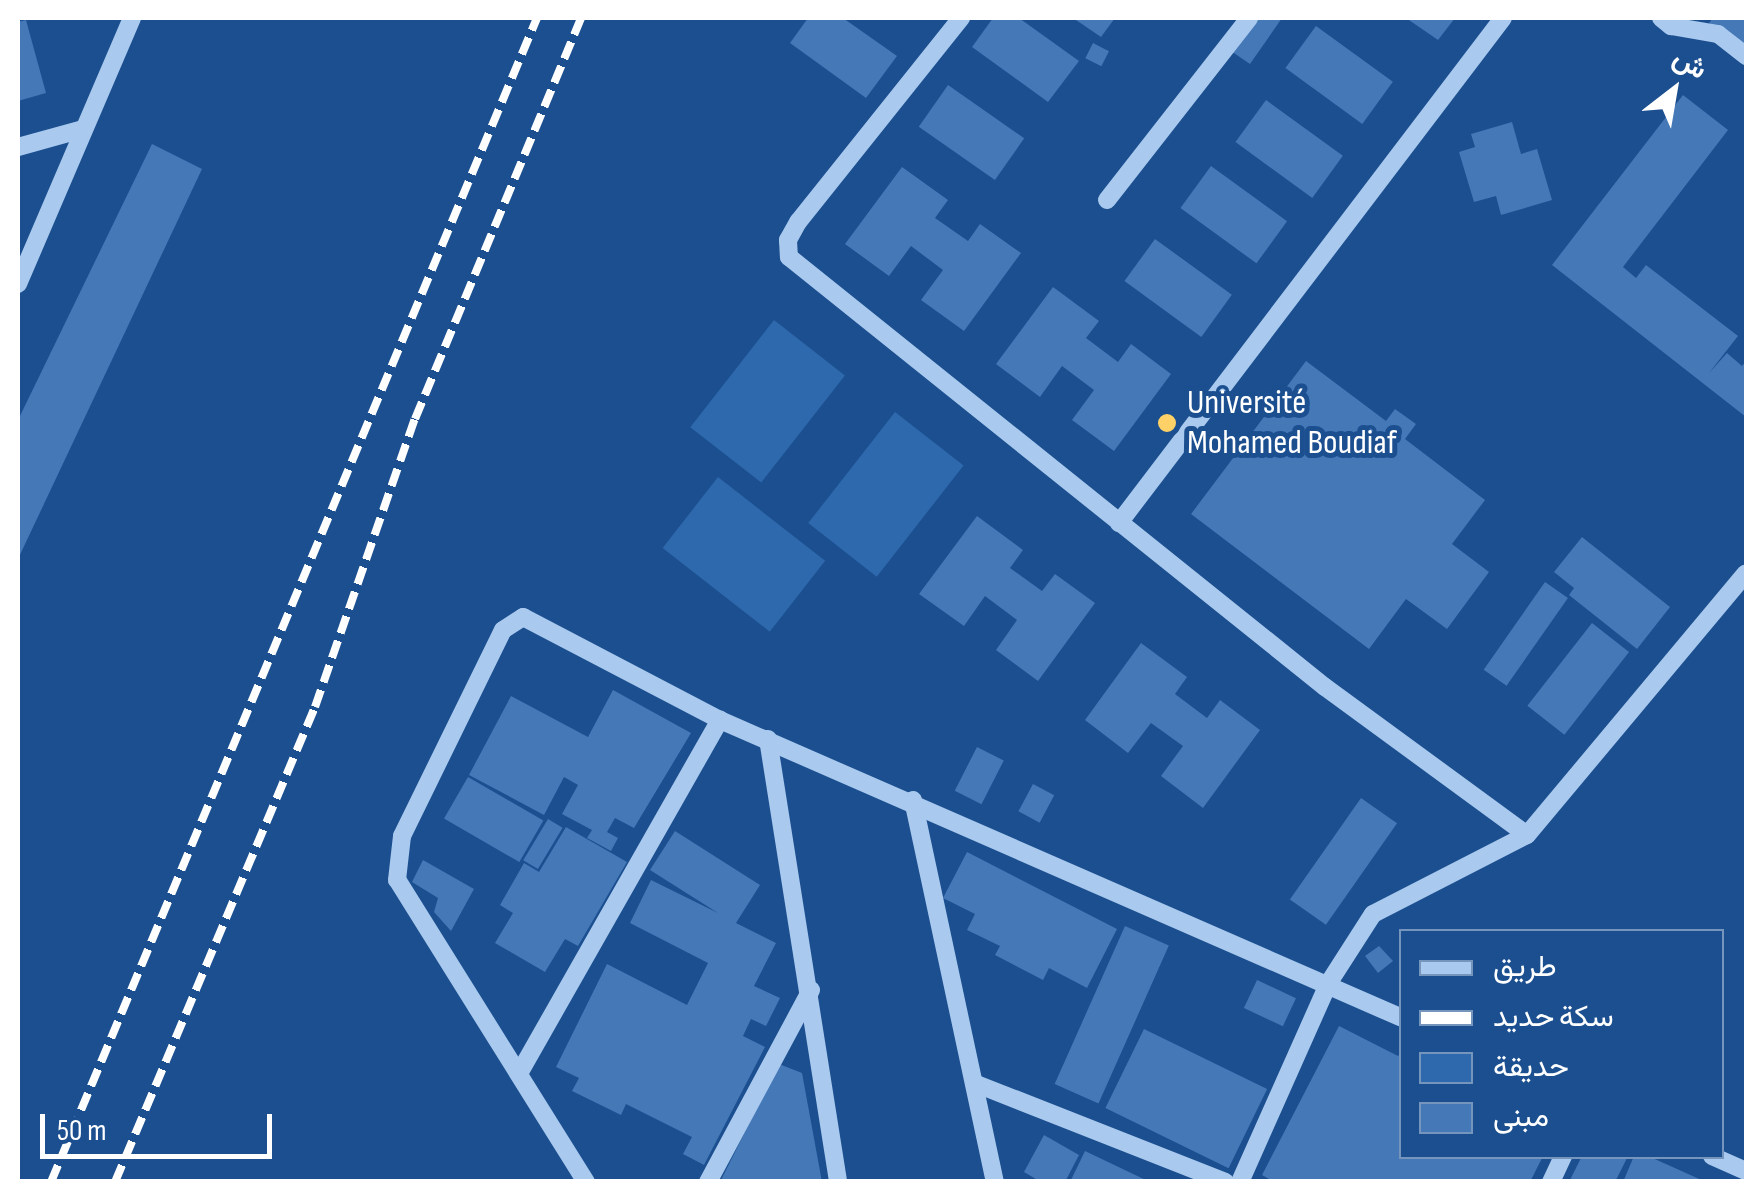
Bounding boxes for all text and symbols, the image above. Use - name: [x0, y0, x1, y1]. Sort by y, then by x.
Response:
- north arrow: [1624, 40, 1724, 140]
- text: ش: [1667, 41, 1713, 87]
- place label: Université Mohamed Boudiaf: [1187, 382, 1397, 464]
- marker: Université Mohamed Boudiaf: [1156, 412, 1178, 434]
- legend: [1399, 929, 1724, 1159]
- text: طريق: [1493, 949, 1557, 985]
- text: سكة حديد: [1493, 999, 1614, 1035]
- text: حديقة: [1493, 1049, 1569, 1085]
- scale bar: [45, 1094, 278, 1156]
- text: مبنى: [1493, 1099, 1549, 1135]
- text: 50 m: [57, 1113, 106, 1149]

